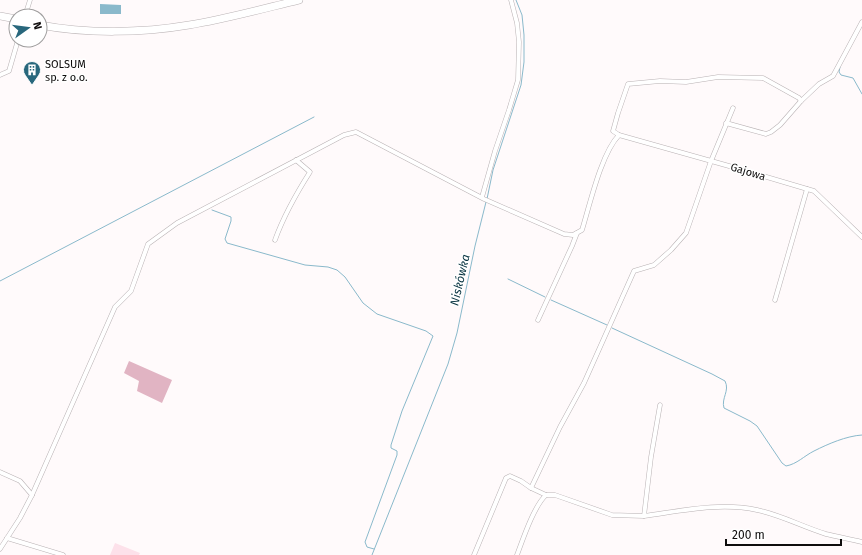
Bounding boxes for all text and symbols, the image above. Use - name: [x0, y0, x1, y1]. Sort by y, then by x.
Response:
- north arrow: [8, 8, 48, 48]
- text: N: [30, 21, 44, 31]
- place label: SOLSUM sp. z o.o.: [45, 58, 88, 84]
- building icon: SOLSUM sp. z o.o.: [22, 60, 42, 85]
- street label: Gajowa: [729, 161, 767, 183]
- water label: Niskówka: [447, 253, 473, 307]
- scale bar: [726, 521, 841, 547]
- text: 200 m: [732, 528, 765, 542]

